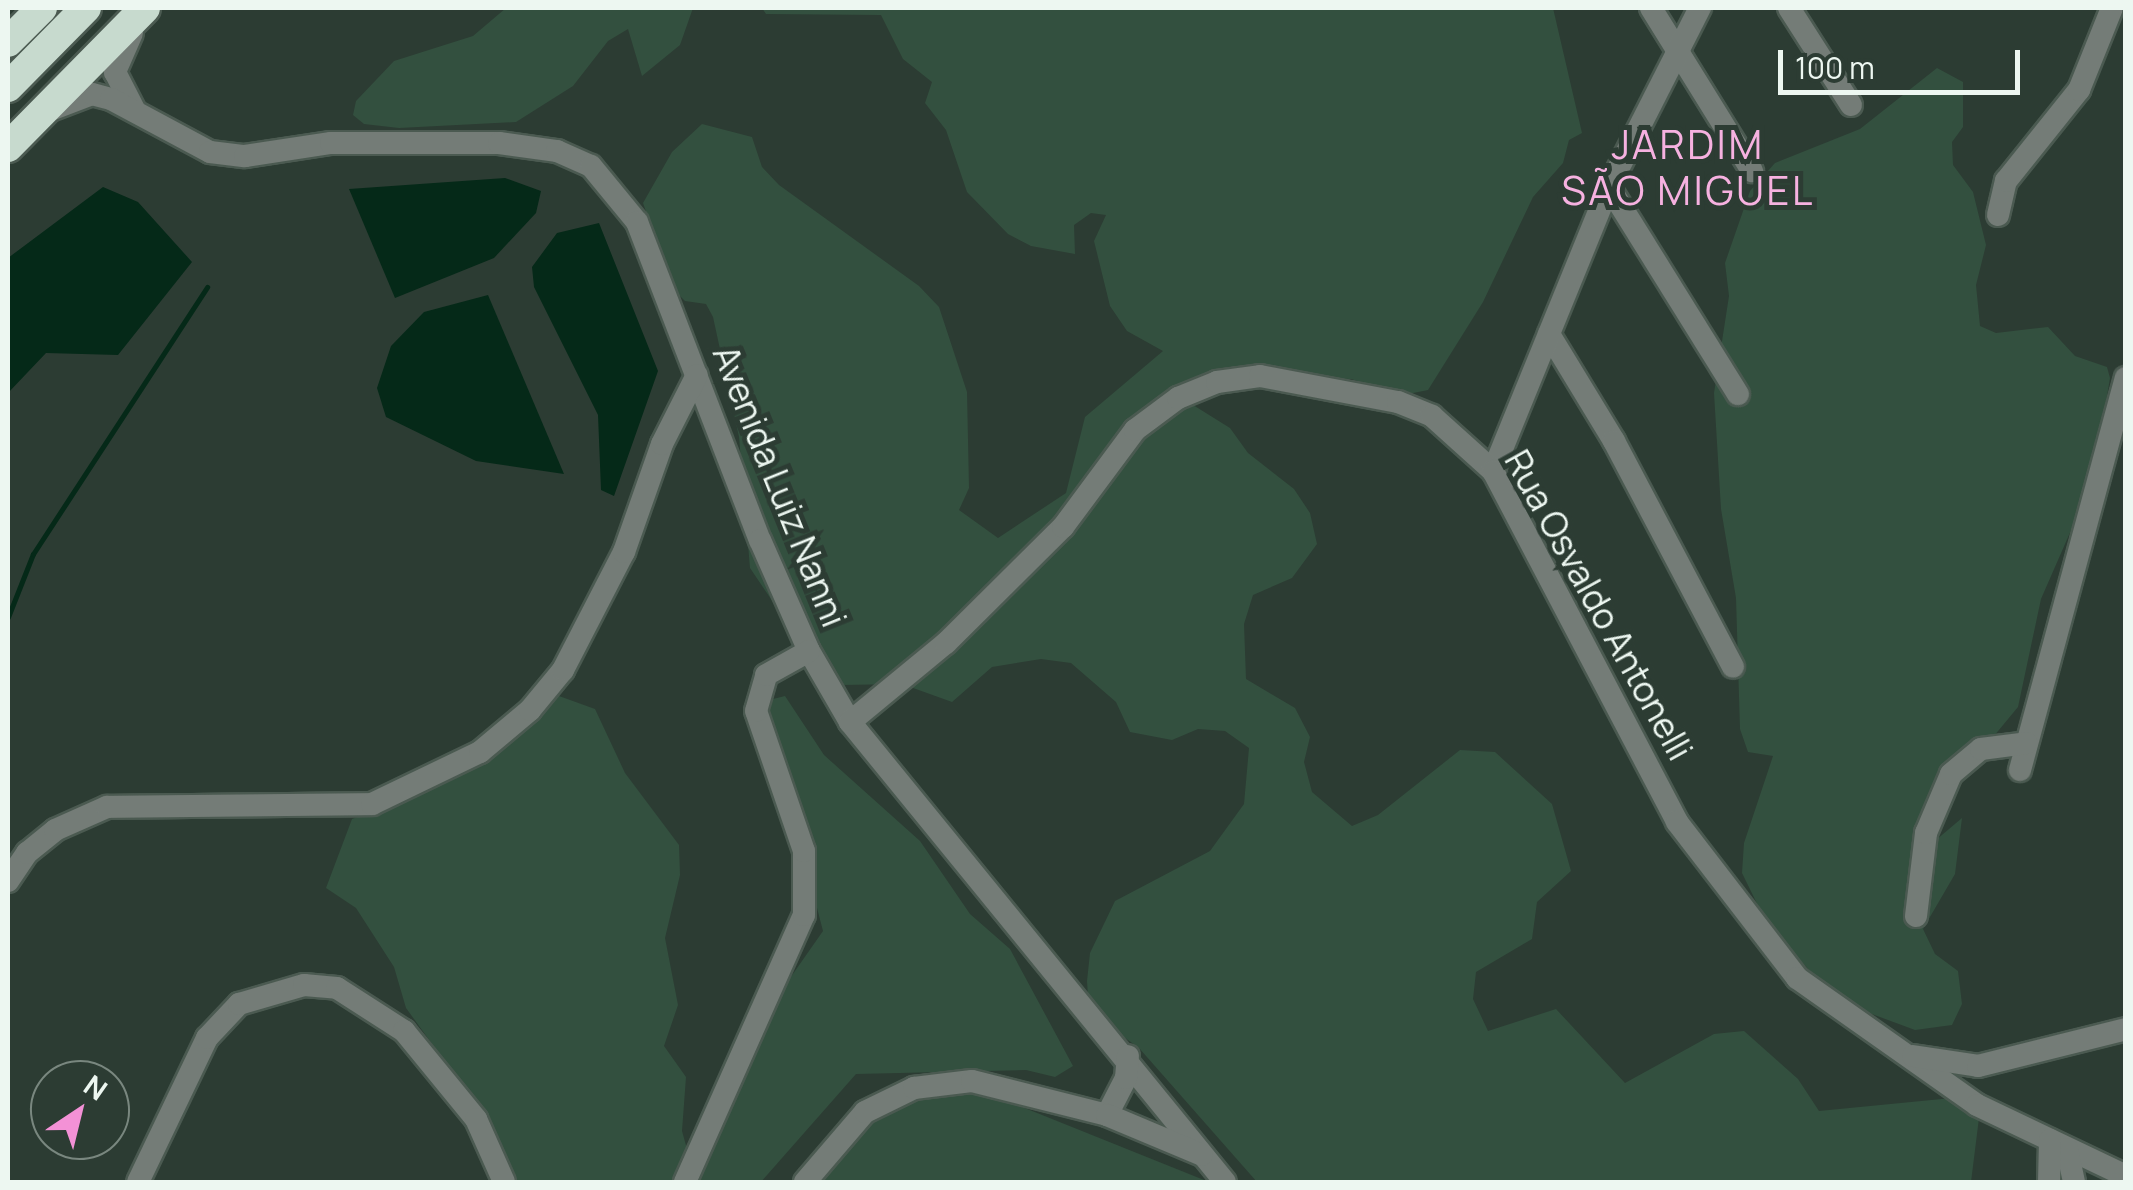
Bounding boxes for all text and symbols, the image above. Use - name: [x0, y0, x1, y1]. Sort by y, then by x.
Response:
- scale bar: [1783, 30, 2026, 92]
- text: 100 m: [1795, 47, 1875, 88]
- district label: JARDIM SÃO MIGUEL: [1561, 120, 1815, 214]
- street label: Avenida Luiz Nanni: [704, 339, 856, 633]
- street label: Rua Osvaldo Antonelli: [1496, 443, 1702, 767]
- north arrow: [30, 1060, 130, 1160]
- text: N: [77, 1066, 115, 1108]

